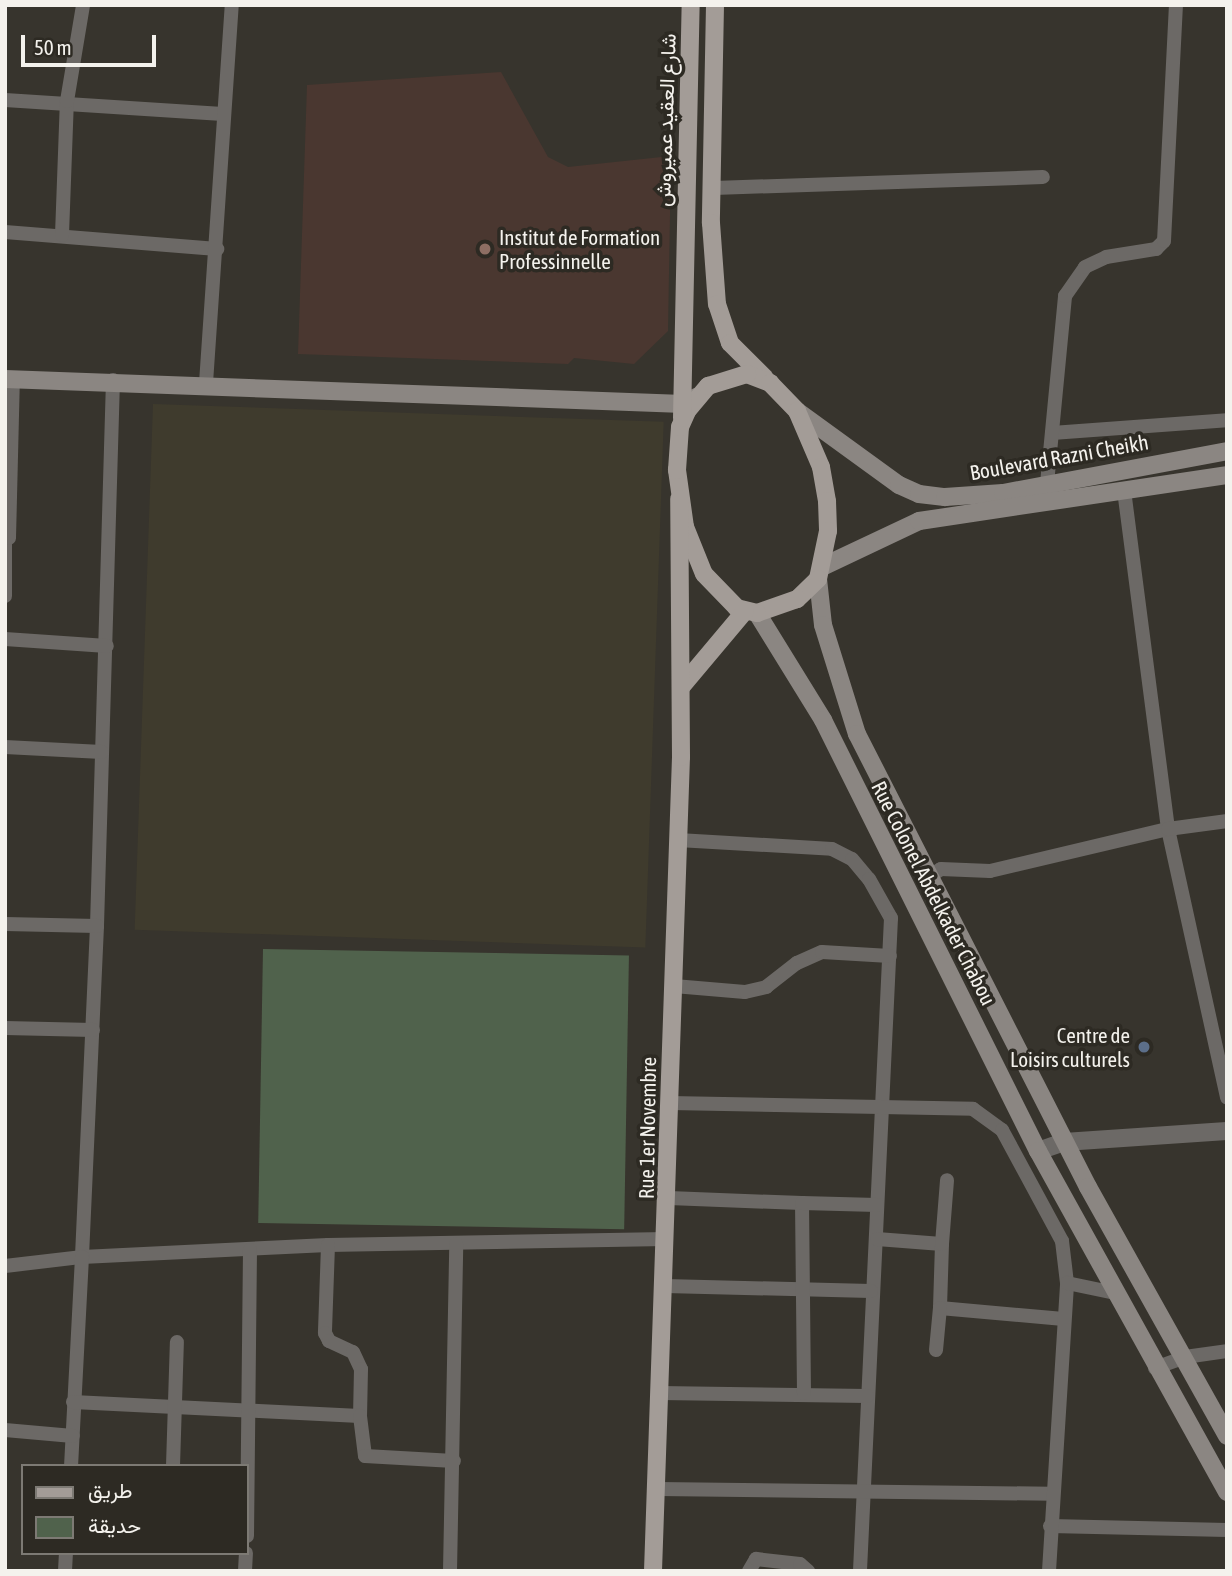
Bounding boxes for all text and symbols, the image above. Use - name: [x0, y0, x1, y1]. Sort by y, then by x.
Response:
- scale bar: [24, 21, 159, 65]
- street label: شارع العقيد عميروش: [649, 33, 681, 207]
- text: 50 m: [34, 35, 72, 59]
- place label: Institut de Formation Professinnelle: [499, 224, 660, 274]
- marker: Institut de Formation Professinnelle: [477, 241, 493, 257]
- street label: Boulevard Razni Cheikh: [968, 429, 1150, 485]
- street label: Rue Colonel Abdelkader Chabou: [866, 777, 1002, 1009]
- place label: Centre de Loisirs culturels: [1010, 1022, 1130, 1072]
- marker: Centre de Loisirs culturels: [1136, 1039, 1152, 1055]
- street label: Rue 1er Novembre: [633, 1057, 661, 1199]
- legend: [21, 1464, 248, 1555]
- text: طريق: [88, 1478, 133, 1502]
- text: حديقة: [88, 1513, 141, 1537]

